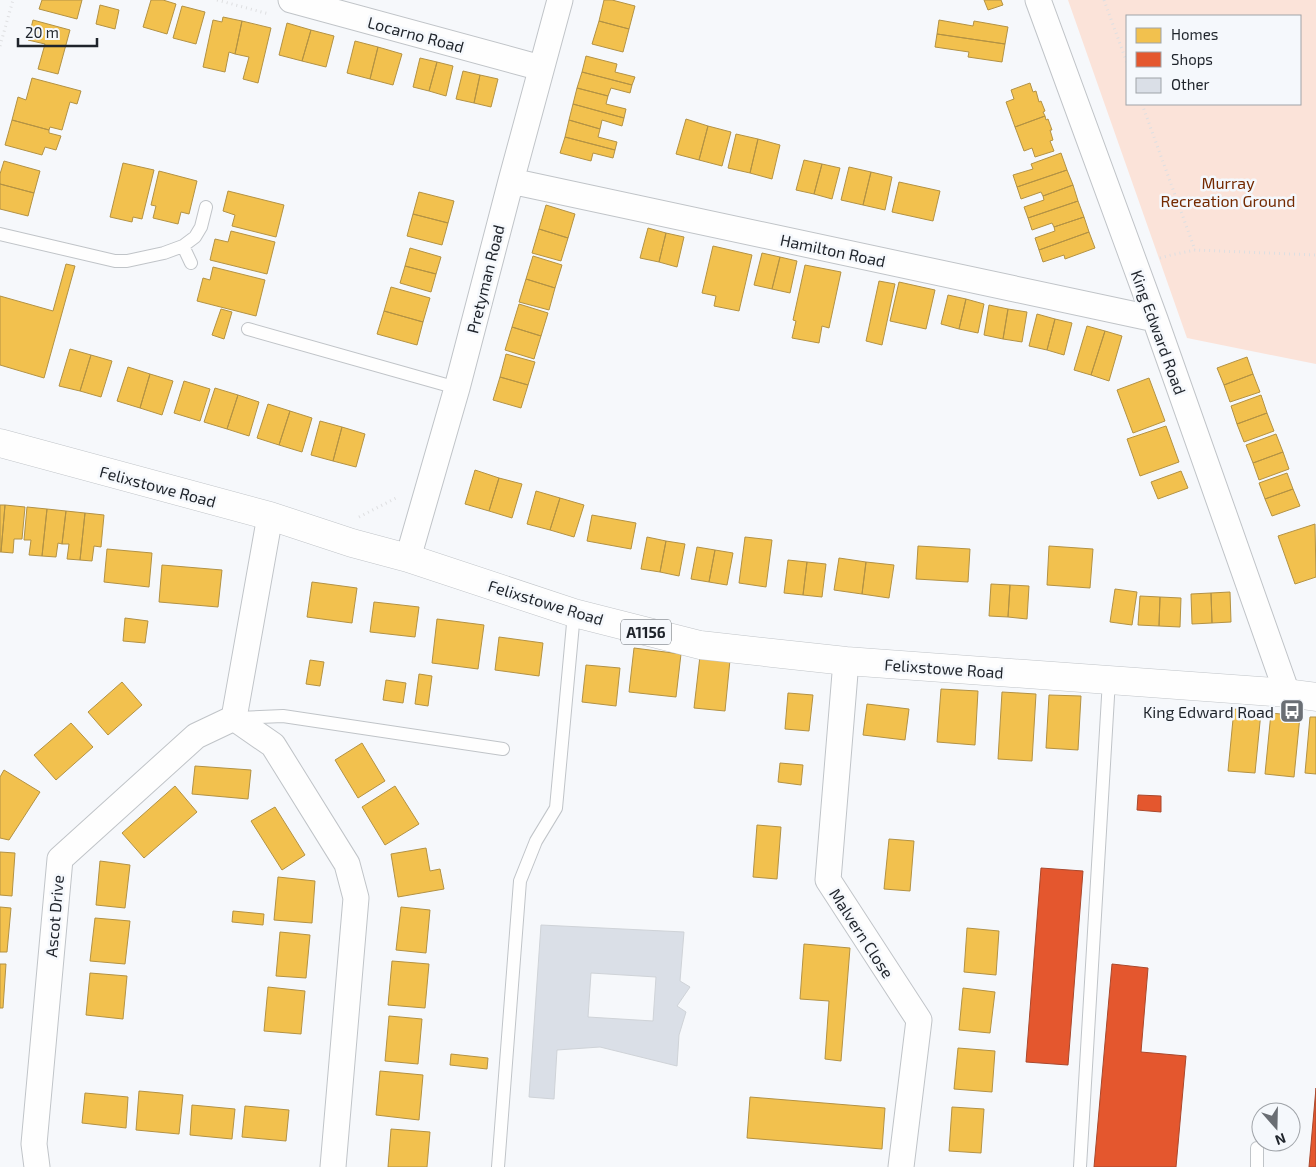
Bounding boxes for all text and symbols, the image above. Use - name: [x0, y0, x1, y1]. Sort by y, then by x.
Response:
- street label: Locarno Road: [366, 12, 466, 56]
- scale bar: [18, 15, 96, 47]
- legend: [1126, 15, 1301, 105]
- text: 20 m: [25, 23, 59, 41]
- text: Homes: [1171, 25, 1218, 43]
- text: Shops: [1171, 50, 1213, 68]
- text: Other: [1171, 75, 1210, 93]
- park label: Murray Recreation Ground: [1161, 173, 1295, 210]
- street label: Pretyman Road: [462, 223, 508, 335]
- street label: Hamilton Road: [779, 230, 887, 270]
- street label: King Edward Road: [1128, 267, 1190, 397]
- street label: Felixstowe Road: [98, 461, 218, 511]
- street label: Felixstowe Road: [486, 575, 606, 629]
- road number: A1156: [621, 620, 671, 644]
- street label: Felixstowe Road: [884, 654, 1004, 682]
- bus stop icon: King Edward Road: [1279, 698, 1305, 724]
- place label: King Edward Road: [1143, 702, 1274, 721]
- street label: Ascot Drive: [41, 874, 67, 958]
- street label: Malvern Close: [826, 885, 898, 981]
- north arrow: [1251, 1102, 1301, 1152]
- text: N: [1273, 1130, 1288, 1149]

